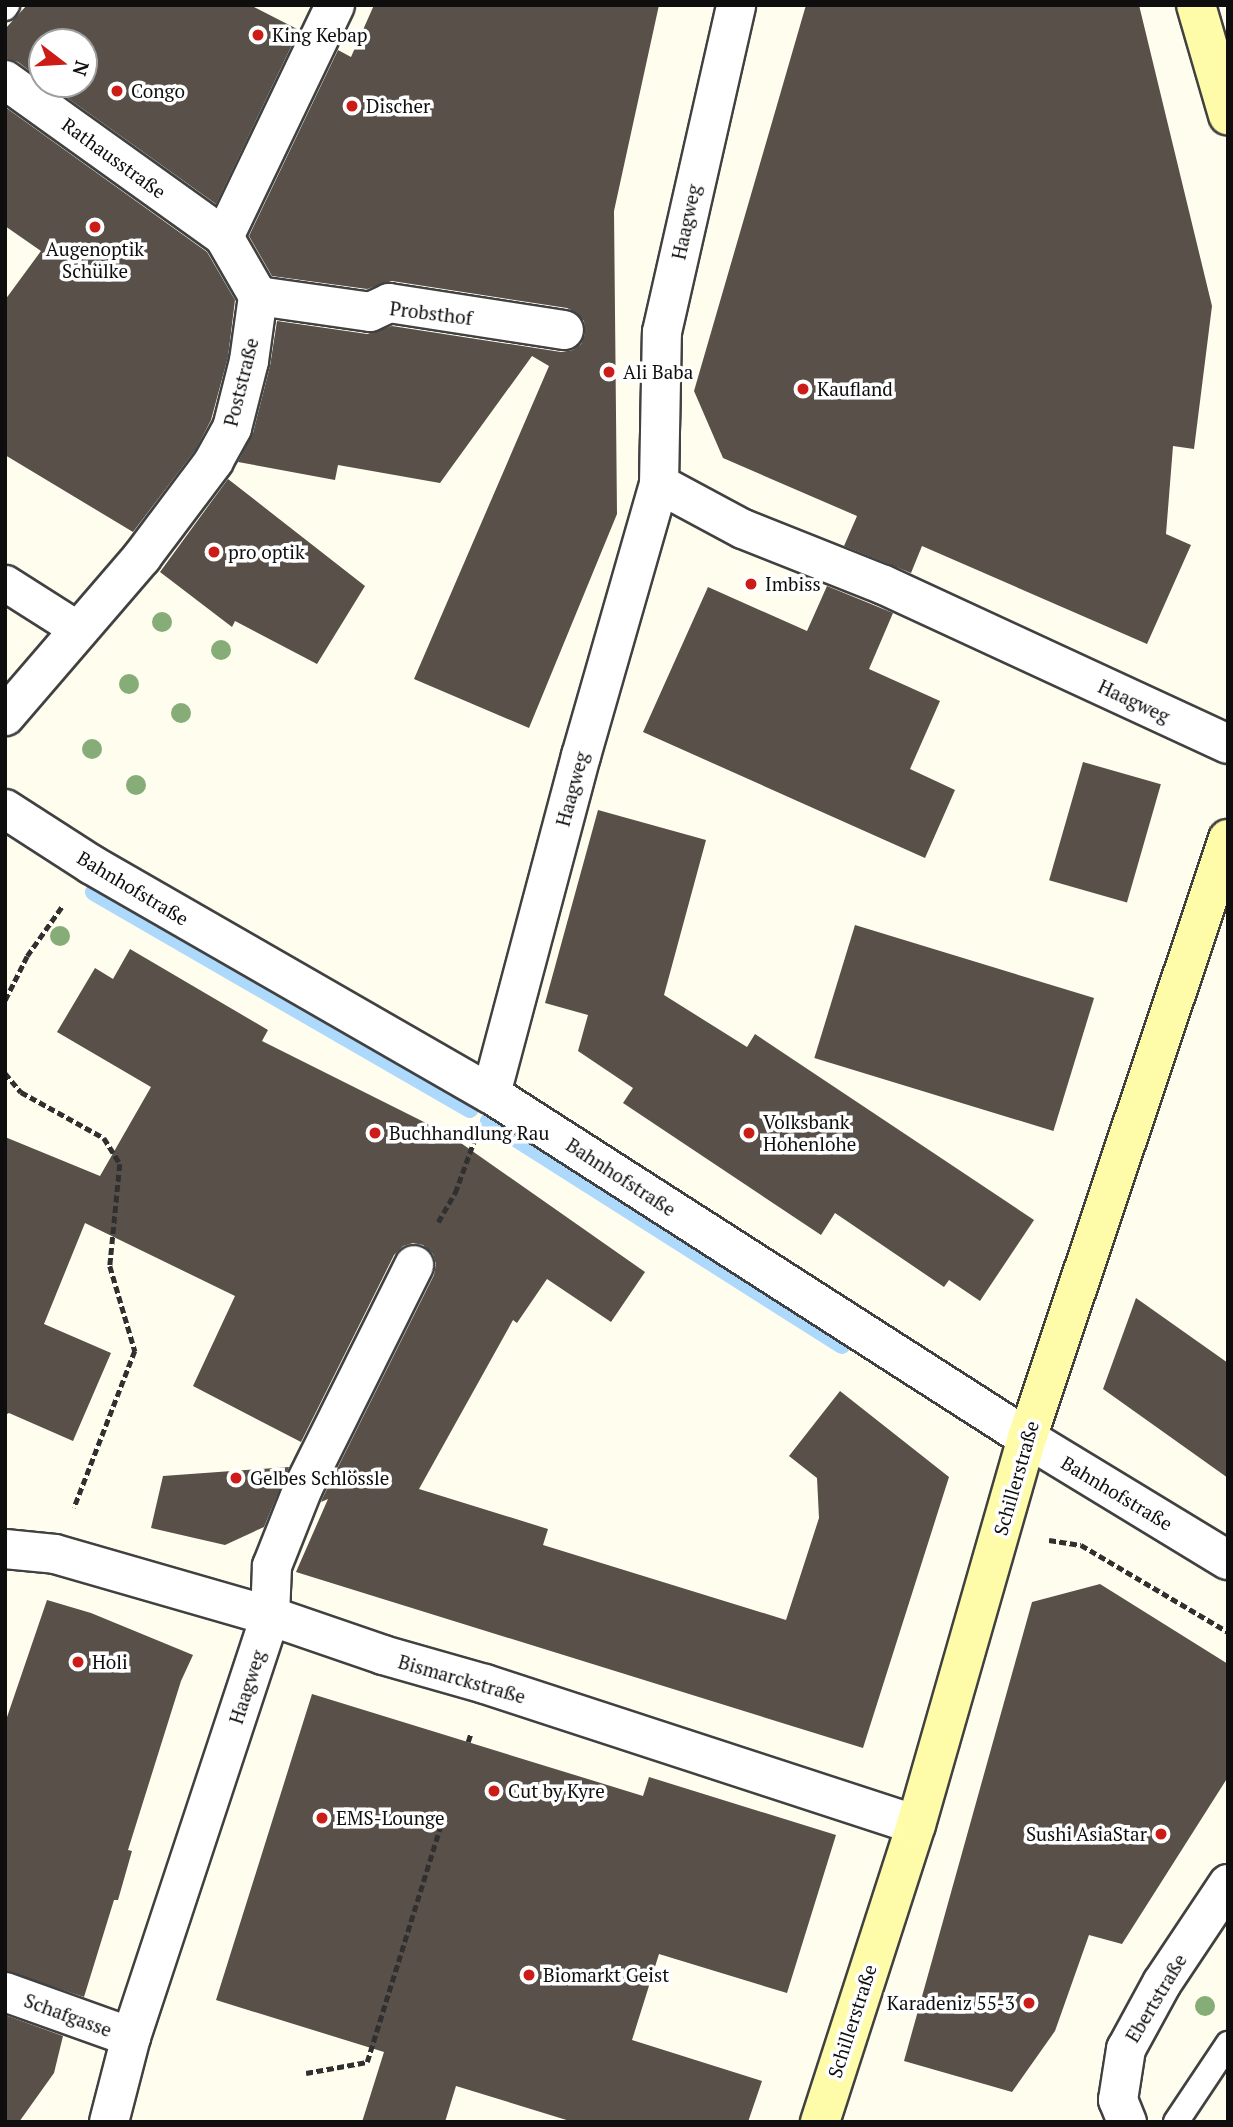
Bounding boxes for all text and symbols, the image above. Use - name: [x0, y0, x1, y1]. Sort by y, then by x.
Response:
- place label: King Kebap: [272, 24, 368, 46]
- marker: King Kebap: [250, 27, 266, 43]
- north arrow: [28, 28, 98, 98]
- text: N: [68, 58, 96, 79]
- place label: Congo: [131, 80, 185, 102]
- marker: Congo: [109, 83, 125, 99]
- place label: Discher: [366, 95, 430, 117]
- marker: Discher: [344, 98, 360, 114]
- street label: Rathausstraße: [58, 113, 170, 203]
- street label: Haagweg: [667, 182, 705, 262]
- marker: Augenoptik Schülke: [87, 219, 103, 235]
- place label: Augenoptik Schülke: [46, 238, 144, 282]
- street label: Probsthof: [388, 297, 474, 329]
- street label: Poststraße: [219, 335, 263, 429]
- place label: Ali Baba: [623, 361, 693, 383]
- marker: Ali Baba: [601, 364, 617, 380]
- place label: Kaufland: [817, 378, 893, 400]
- marker: Kaufland: [795, 381, 811, 397]
- place label: pro optik: [228, 541, 305, 563]
- marker: pro optik: [206, 544, 222, 560]
- place label: Imbiss: [765, 573, 821, 595]
- marker: Imbiss: [743, 576, 759, 592]
- street label: Haagweg: [1095, 675, 1173, 727]
- street label: Haagweg: [551, 749, 593, 829]
- street label: Bahnhofstraße: [73, 846, 193, 930]
- place label: Volksbank Hohenlohe: [763, 1111, 856, 1155]
- place label: Buchhandlung Rau: [389, 1122, 549, 1144]
- marker: Buchhandlung Rau: [367, 1125, 383, 1141]
- marker: Volksbank Hohenlohe: [741, 1125, 757, 1141]
- street label: Bahnhofstraße: [562, 1133, 680, 1221]
- street label: Schillerstraße: [989, 1418, 1043, 1538]
- street label: Bahnhofstraße: [1057, 1451, 1177, 1535]
- place label: Gelbes Schlössle: [250, 1467, 389, 1489]
- marker: Gelbes Schlössle: [228, 1470, 244, 1486]
- street label: Haagweg: [224, 1647, 270, 1727]
- street label: Bismarckstraße: [396, 1650, 528, 1708]
- place label: Holi: [92, 1651, 128, 1673]
- marker: Holi: [70, 1654, 86, 1670]
- place label: Cut by Kyre: [508, 1780, 605, 1802]
- marker: Cut by Kyre: [486, 1783, 502, 1799]
- place label: EMS-Lounge: [336, 1807, 444, 1829]
- marker: EMS-Lounge: [314, 1810, 330, 1826]
- place label: Sushi AsiaStar: [1026, 1823, 1147, 1845]
- marker: Sushi AsiaStar: [1153, 1826, 1169, 1842]
- street label: Ebertstraße: [1121, 1950, 1191, 2046]
- street label: Schillerstraße: [823, 1961, 881, 2081]
- place label: Biomarkt Geist: [543, 1964, 669, 1986]
- marker: Biomarkt Geist: [521, 1967, 537, 1983]
- street label: Schafgasse: [21, 1989, 115, 2041]
- place label: Karadeniz 55-3: [887, 1992, 1015, 2014]
- marker: Karadeniz 55-3: [1021, 1995, 1037, 2011]

